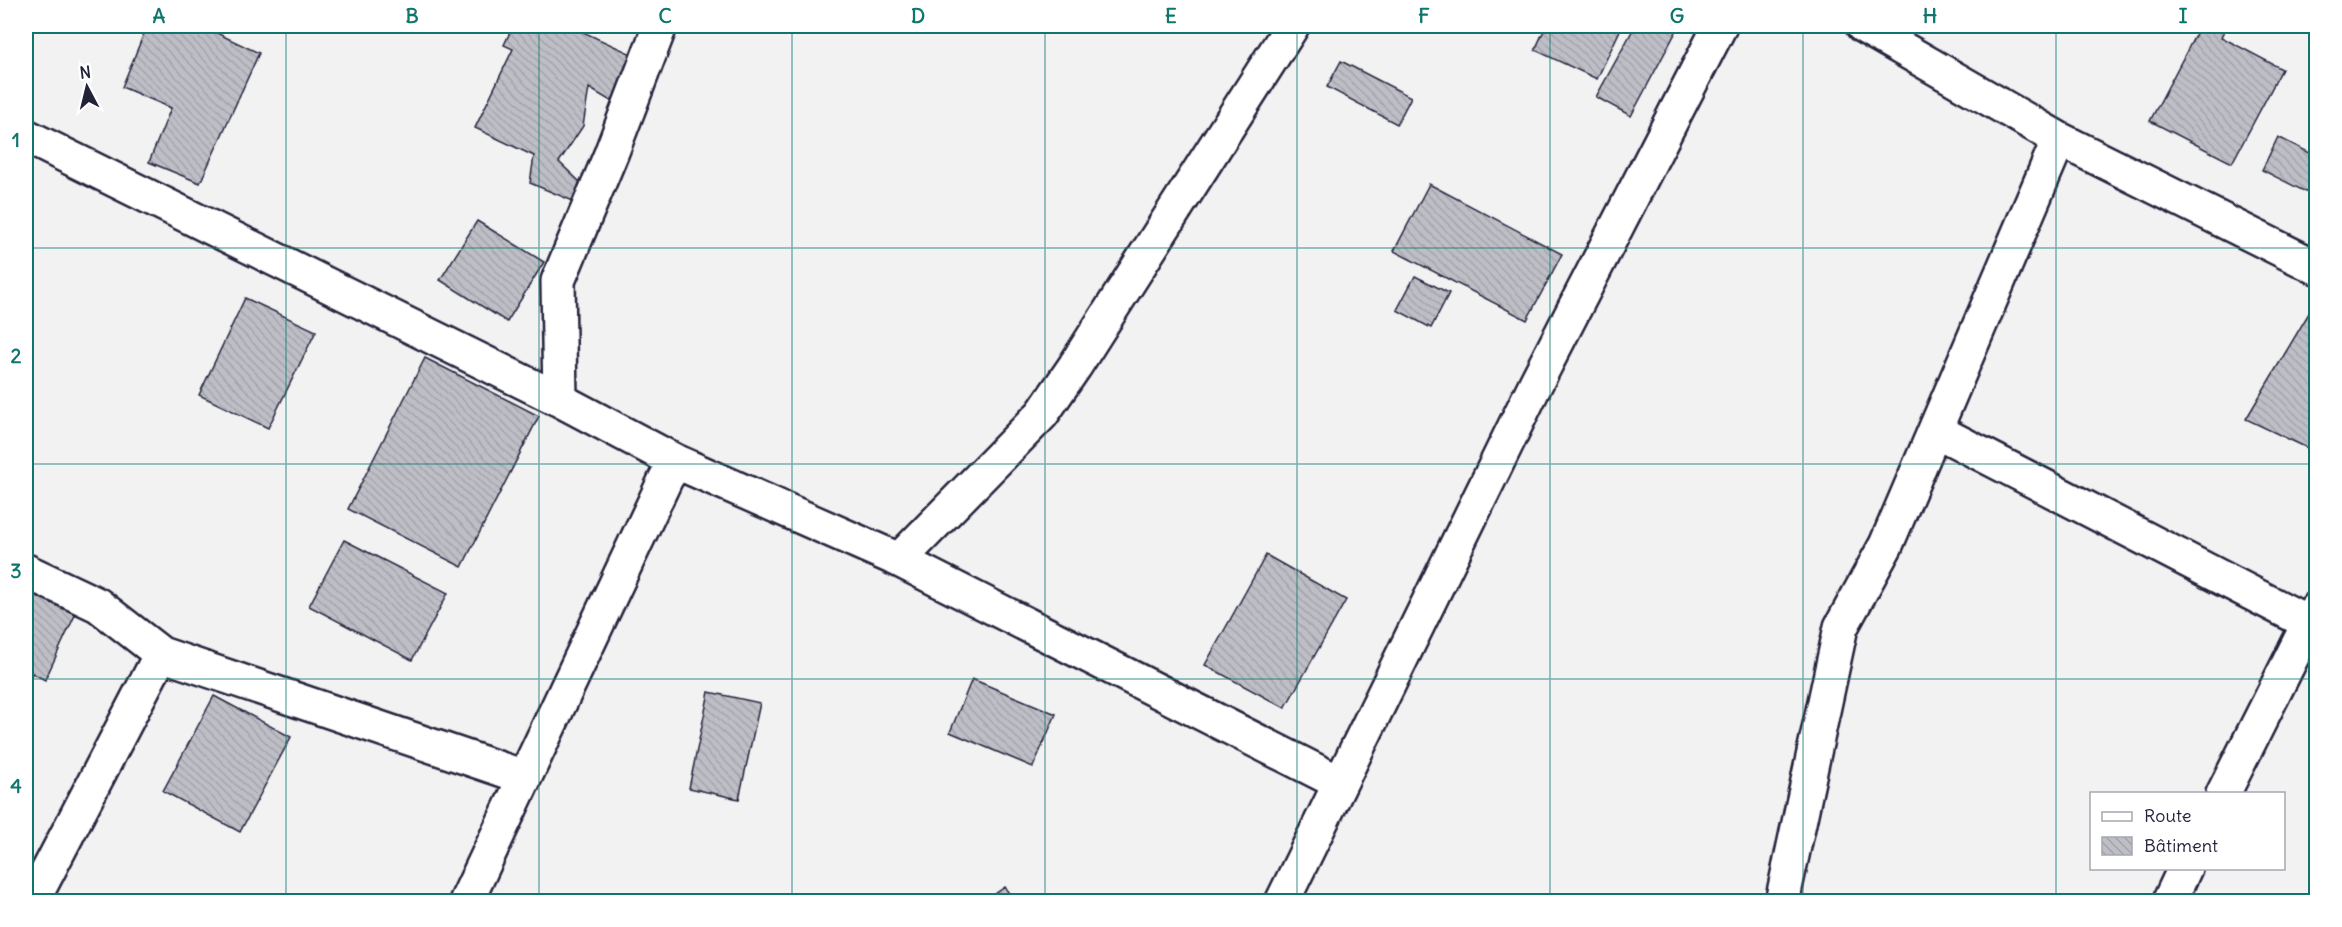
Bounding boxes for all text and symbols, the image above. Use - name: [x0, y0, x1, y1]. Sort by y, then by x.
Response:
- text: A: [153, 3, 166, 28]
- text: B: [405, 3, 419, 28]
- text: C: [658, 3, 672, 28]
- text: D: [911, 3, 925, 28]
- text: E: [1165, 3, 1177, 28]
- text: F: [1418, 3, 1430, 28]
- text: G: [1670, 3, 1684, 28]
- text: H: [1923, 3, 1937, 28]
- text: I: [2179, 3, 2188, 28]
- north arrow: [57, 57, 117, 117]
- text: N: [78, 62, 92, 83]
- text: 1: [12, 127, 20, 152]
- text: 2: [11, 343, 22, 368]
- text: 3: [10, 558, 22, 583]
- text: 4: [10, 773, 22, 798]
- legend: [2090, 792, 2285, 870]
- text: Route: [2144, 804, 2192, 827]
- text: Bâtiment: [2144, 834, 2218, 857]

